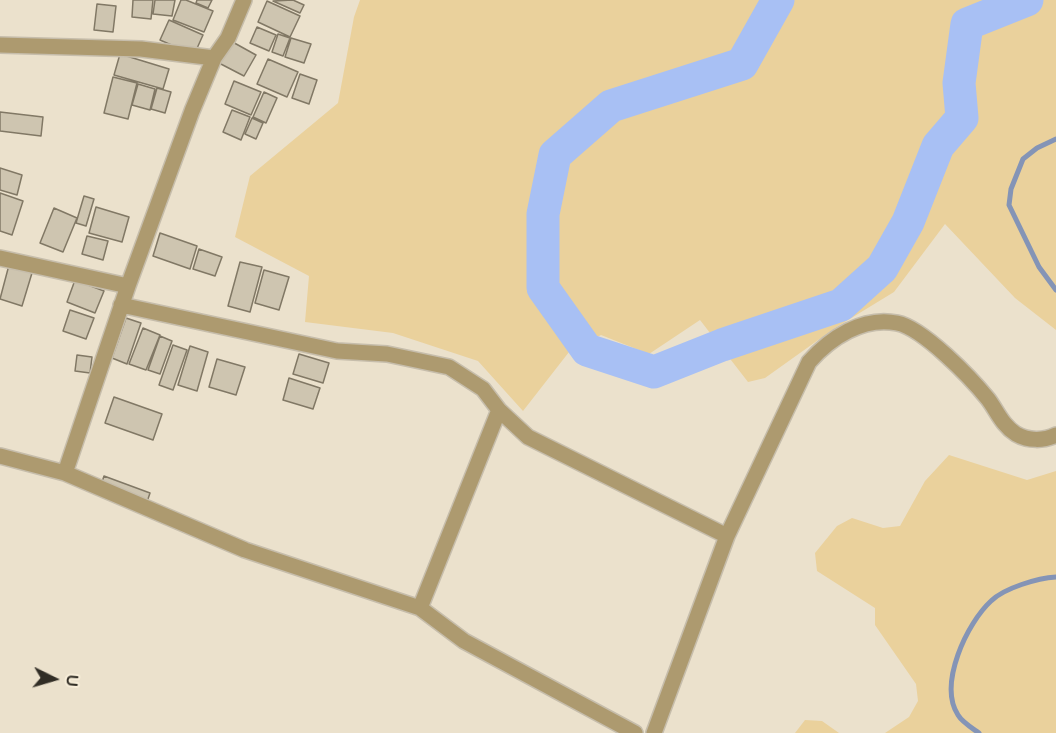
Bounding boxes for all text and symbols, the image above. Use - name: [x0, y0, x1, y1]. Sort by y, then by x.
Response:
- north arrow: [24, 649, 84, 709]
- text: U: [61, 674, 82, 687]

